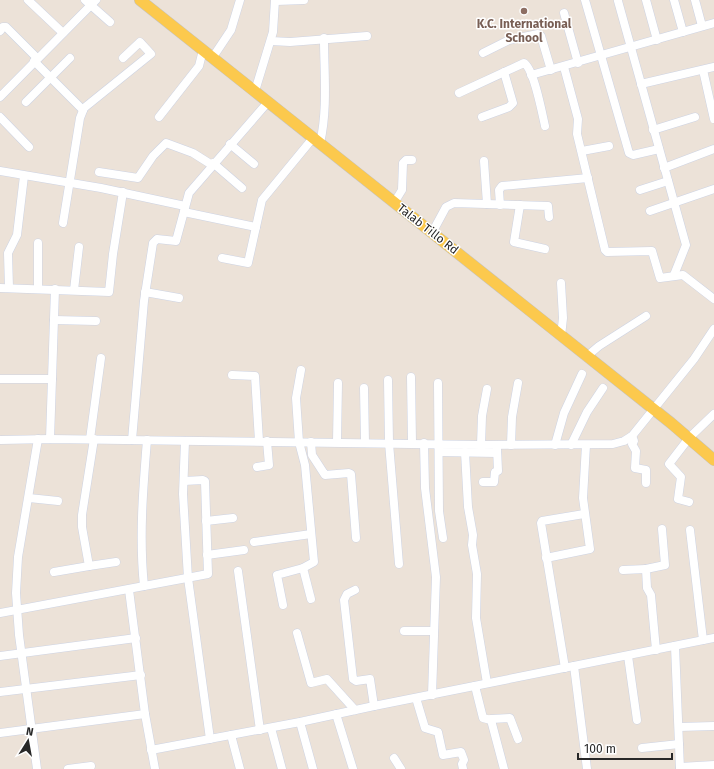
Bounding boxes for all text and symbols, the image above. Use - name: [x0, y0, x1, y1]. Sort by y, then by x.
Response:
- marker: K.C. International School: [519, 6, 529, 16]
- place label: K.C. International School: [477, 17, 572, 45]
- street label: Talab Tillo Rd: [395, 201, 461, 257]
- north arrow: [8, 721, 48, 761]
- text: N: [25, 725, 35, 739]
- scale bar: [578, 735, 672, 761]
- text: 100 m: [584, 742, 616, 756]

